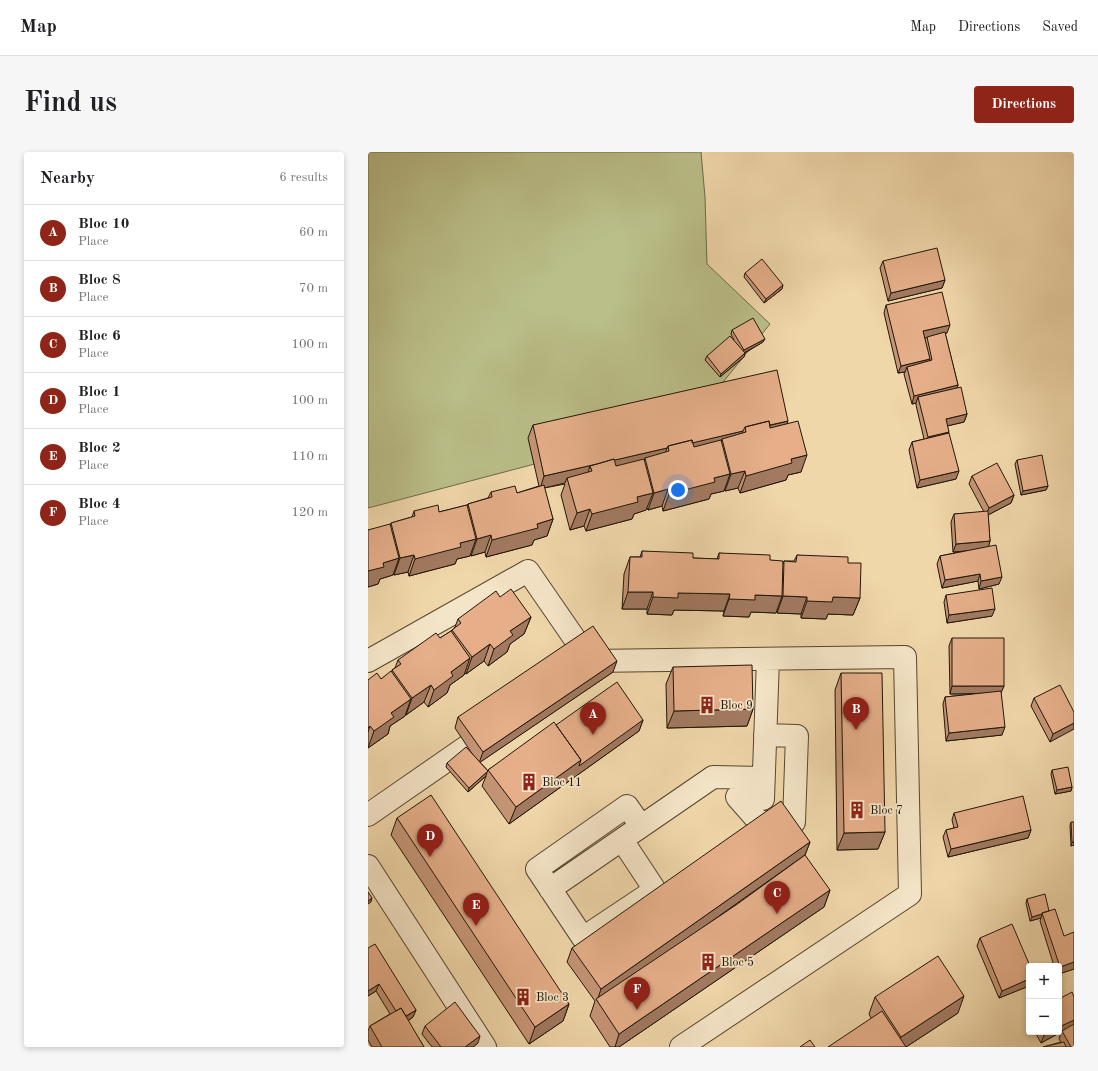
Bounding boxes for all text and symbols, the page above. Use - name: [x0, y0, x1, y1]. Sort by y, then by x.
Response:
- text: Map: [20, 18, 57, 37]
- text: Map: [910, 20, 936, 34]
- text: Directions: [958, 20, 1020, 34]
- text: Saved: [1042, 20, 1078, 34]
- button: Directions: [974, 86, 1074, 123]
- text: Find us: [24, 90, 117, 118]
- text: Nearby: [40, 170, 95, 187]
- text: 6 results: [279, 171, 328, 184]
- text: Bloc 10: [78, 217, 129, 232]
- text: A: [48, 226, 58, 239]
- text: 60 m: [299, 226, 328, 239]
- text: Place: [78, 235, 108, 248]
- text: Bloc 8: [78, 273, 121, 288]
- text: B: [48, 282, 58, 295]
- text: 70 m: [299, 282, 328, 295]
- text: Place: [78, 291, 108, 304]
- text: Bloc 6: [78, 329, 121, 344]
- text: C: [49, 338, 57, 351]
- text: 100 m: [291, 338, 328, 351]
- text: Place: [78, 347, 108, 360]
- text: Bloc 1: [78, 385, 121, 400]
- text: D: [48, 394, 58, 407]
- text: 100 m: [291, 394, 328, 407]
- text: Place: [78, 403, 108, 416]
- text: Bloc 2: [78, 441, 121, 456]
- text: E: [49, 450, 57, 463]
- text: 110 m: [291, 450, 328, 463]
- text: Place: [78, 459, 108, 472]
- your location: [668, 480, 688, 500]
- text: Bloc 4: [78, 497, 121, 512]
- text: F: [49, 506, 57, 519]
- text: 120 m: [291, 506, 328, 519]
- text: Place: [78, 515, 108, 528]
- building icon: Bloc 9: [697, 695, 717, 715]
- pin: B: [843, 697, 869, 730]
- place label: Bloc 9: [720, 700, 753, 712]
- pin: A: [580, 702, 606, 735]
- building icon: Bloc 11: [519, 772, 539, 792]
- place label: Bloc 11: [542, 777, 582, 789]
- building icon: Bloc 7: [847, 800, 867, 820]
- place label: Bloc 7: [870, 805, 903, 817]
- pin: D: [417, 824, 443, 857]
- pin: C: [764, 881, 790, 914]
- pin: E: [463, 893, 489, 926]
- building icon: Bloc 5: [698, 952, 718, 972]
- place label: Bloc 5: [721, 956, 754, 969]
- map controls: [1026, 963, 1062, 1035]
- button: +: [1026, 963, 1062, 999]
- pin: F: [624, 977, 650, 1010]
- building icon: Bloc 3: [513, 987, 533, 1007]
- place label: Bloc 3: [536, 992, 569, 1004]
- button: −: [1026, 999, 1062, 1035]

